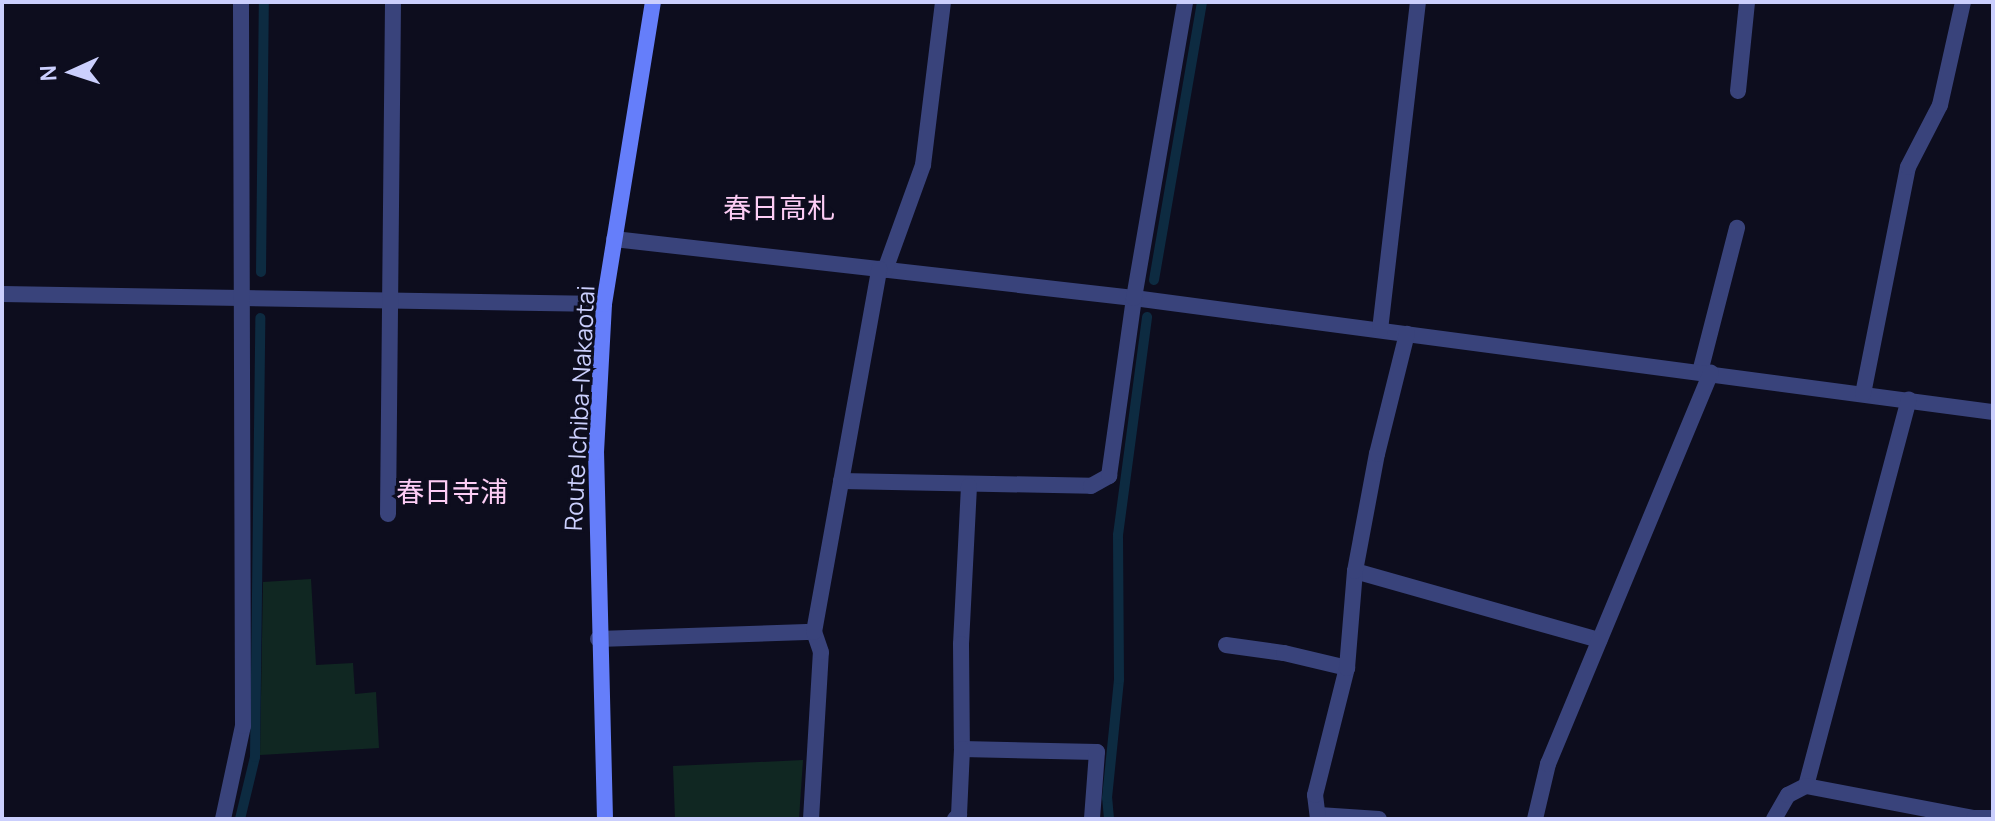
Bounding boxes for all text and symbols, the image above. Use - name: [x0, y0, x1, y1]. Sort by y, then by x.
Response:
- north arrow: [32, 32, 112, 112]
- text: N: [33, 65, 63, 82]
- district label: 春日高札: [723, 190, 835, 224]
- street label: Route Ichiba-Nakaotai: [558, 285, 600, 531]
- district label: 春日寺浦: [396, 474, 508, 508]

